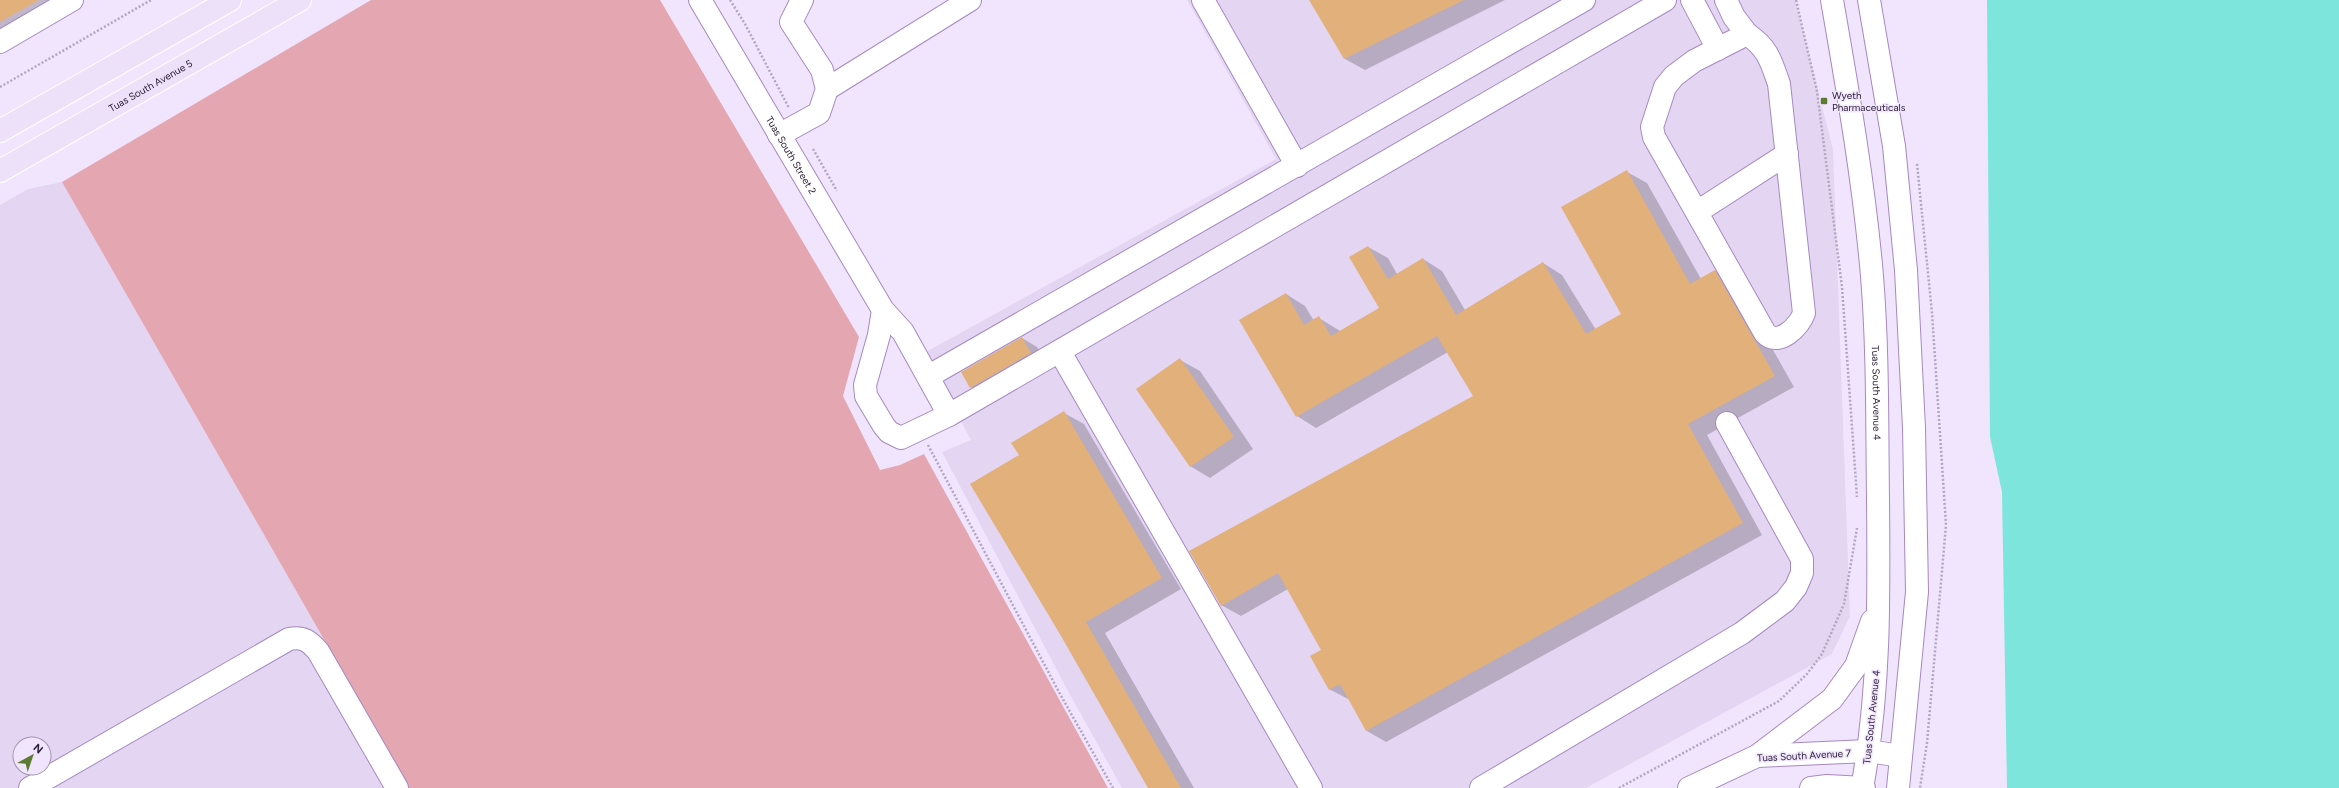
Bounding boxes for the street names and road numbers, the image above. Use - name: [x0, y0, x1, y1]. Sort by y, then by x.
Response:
- street label: Tuas South Avenue 5: [106, 57, 195, 115]
- street label: Tuas South Street 2: [763, 114, 819, 197]
- street label: Tuas South Avenue 4: [1869, 345, 1883, 440]
- street label: Tuas South Avenue 4: [1860, 669, 1883, 765]
- street label: Tuas South Avenue 7: [1757, 747, 1852, 764]

